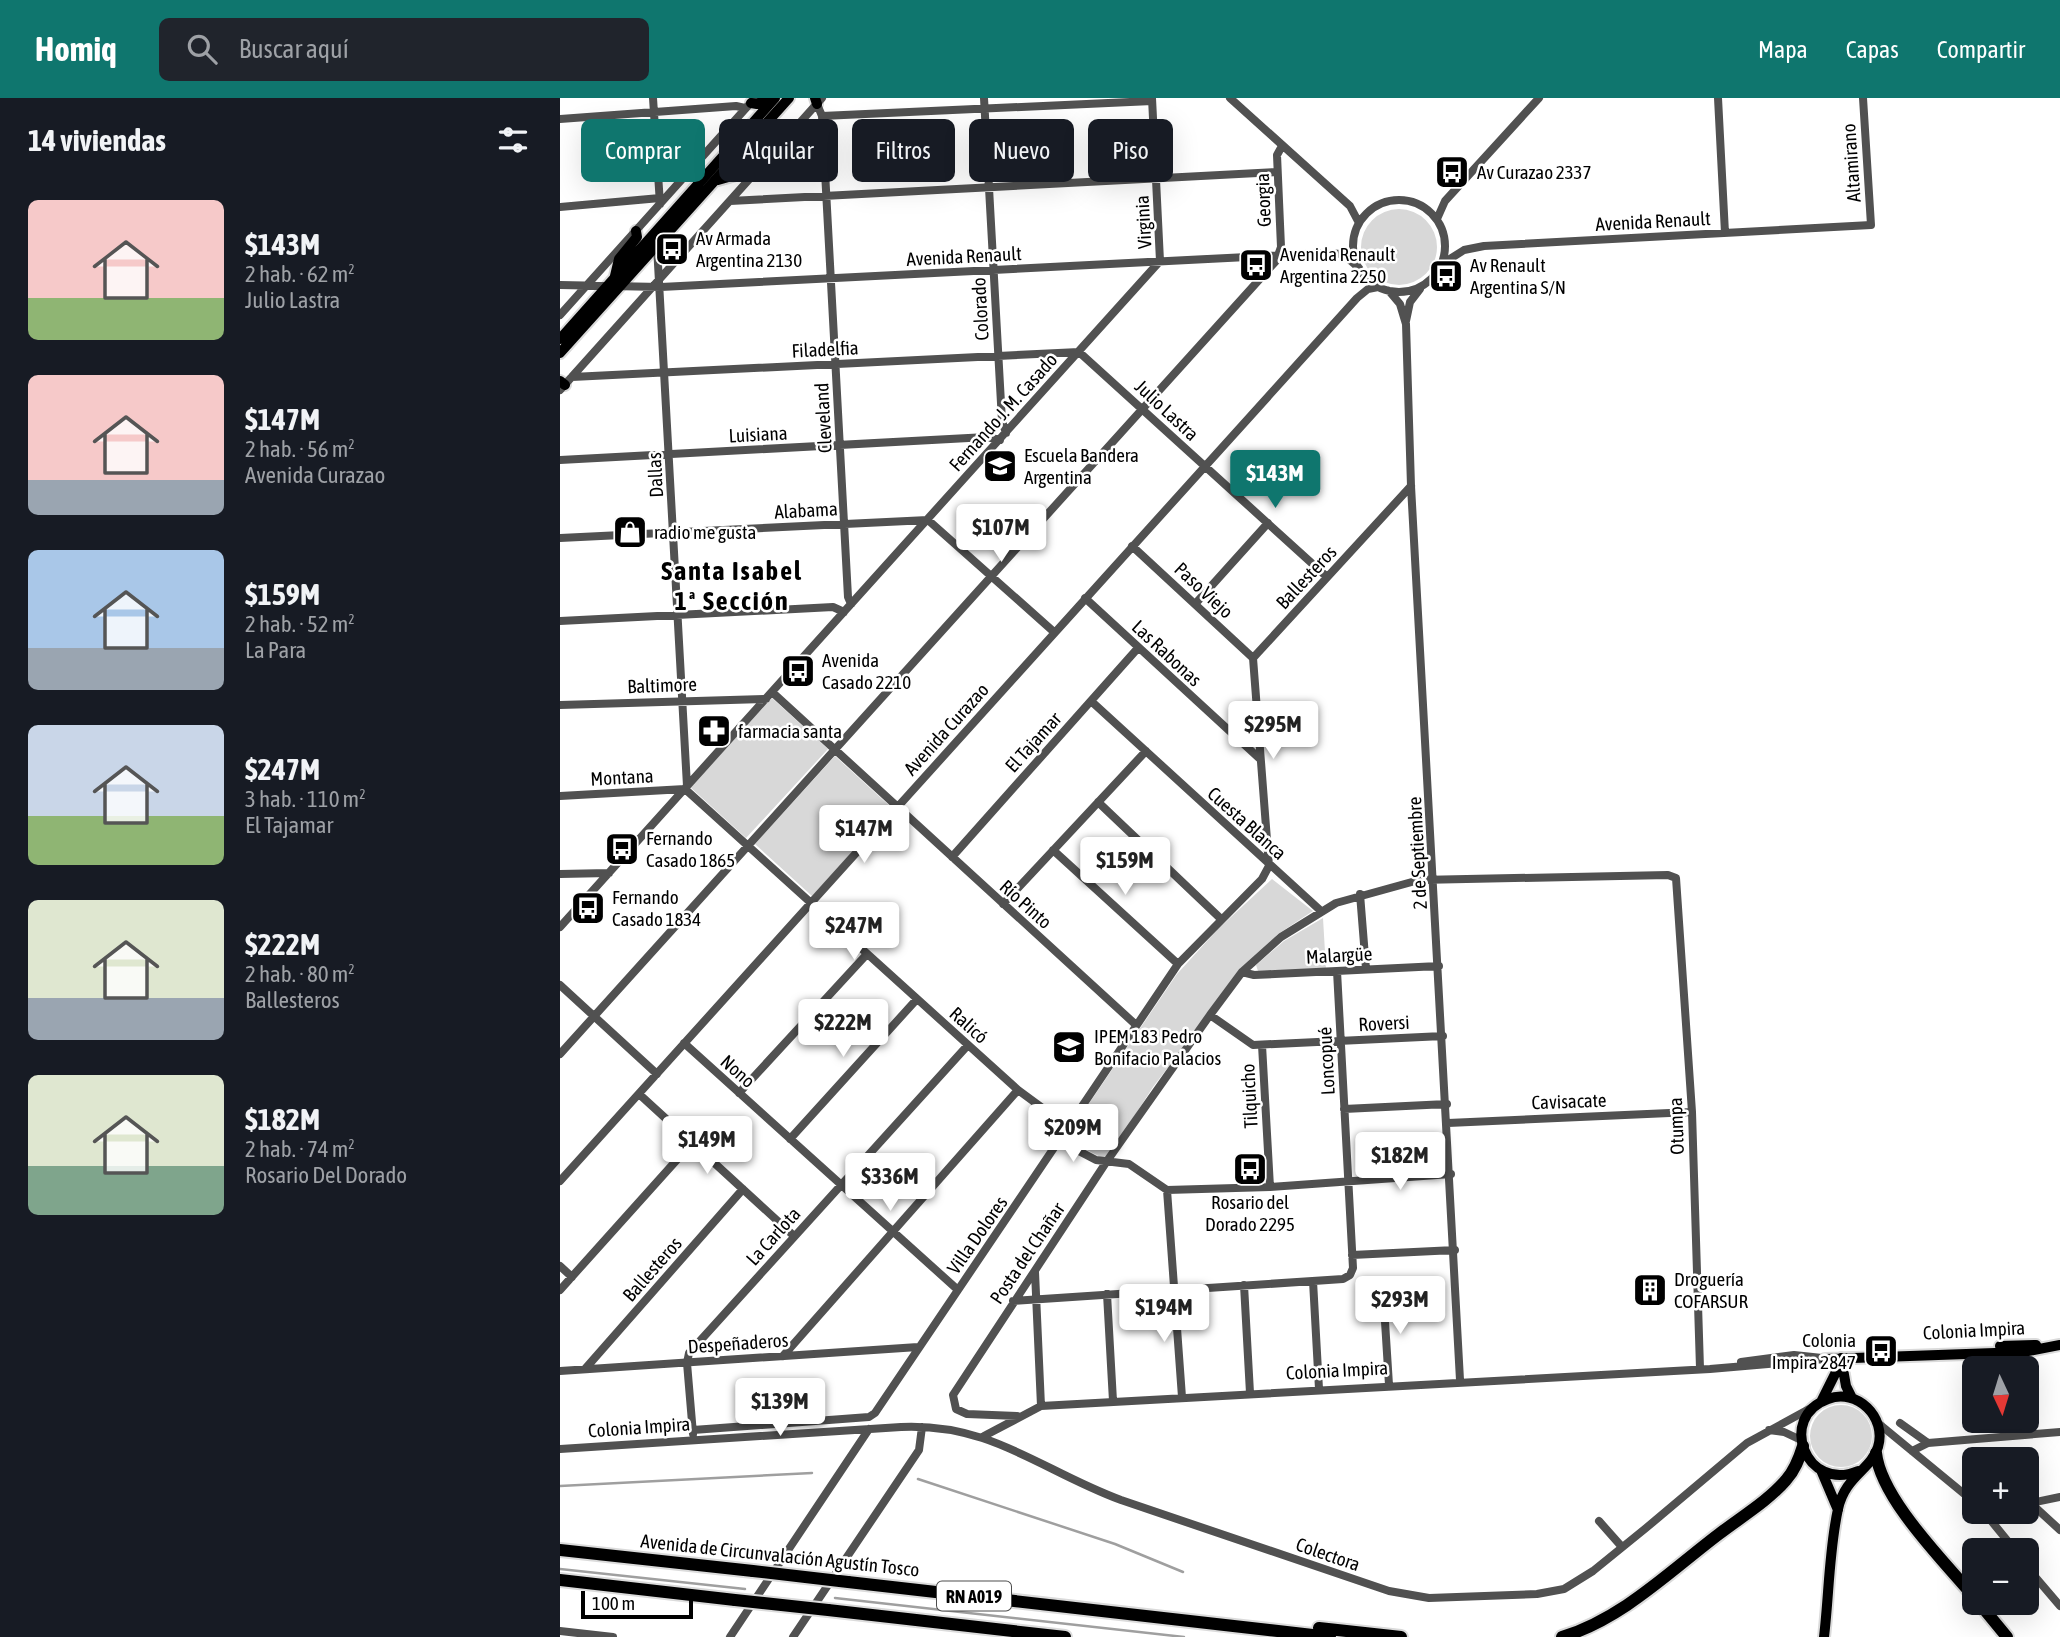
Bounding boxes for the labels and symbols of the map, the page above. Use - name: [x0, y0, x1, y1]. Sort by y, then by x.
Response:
- street label: Altamirano: [1837, 123, 1865, 203]
- bus stop icon: Av Curazao 2337: [1433, 153, 1471, 191]
- place label: Av Curazao 2337: [1477, 161, 1591, 183]
- street label: Georgia: [1251, 173, 1275, 227]
- street label: Virginia: [1131, 195, 1155, 249]
- street label: Avenida Renault: [1595, 207, 1711, 235]
- place label: Av Armada Argentina 2130: [696, 227, 802, 271]
- bus stop icon: Av Armada Argentina 2130: [653, 230, 691, 268]
- street label: Avenida Renault: [906, 242, 1022, 270]
- place label: Avenida Renault Argentina 2250: [1280, 243, 1395, 287]
- bus stop icon: Avenida Renault Argentina 2250: [1237, 246, 1275, 284]
- place label: Av Renault Argentina S/N: [1470, 254, 1566, 298]
- bus stop icon: Av Renault Argentina S/N: [1427, 257, 1465, 295]
- street label: Colorado: [967, 277, 993, 341]
- street label: Filadelfia: [791, 336, 859, 362]
- street label: Fernando J. M. Casado: [944, 349, 1062, 475]
- street label: Julio Lastra: [1131, 375, 1203, 445]
- street label: Cleveland: [810, 382, 836, 454]
- street label: Luisiana: [728, 421, 788, 447]
- place label: Escuela Bandera Argentina: [1024, 444, 1139, 488]
- school or university icon: Escuela Bandera Argentina: [981, 447, 1019, 485]
- pin: $143M: [1226, 450, 1324, 510]
- street label: Dallas: [643, 452, 667, 498]
- street label: Alabama: [774, 497, 838, 523]
- pin: $107M: [952, 504, 1050, 564]
- shop icon: radio me gusta: [611, 513, 649, 551]
- place label: radio me gusta: [654, 521, 756, 543]
- street label: Ballesteros: [1271, 541, 1341, 613]
- district label: Santa Isabel 1ª Sección: [661, 556, 803, 616]
- street label: Paso Viejo: [1170, 558, 1238, 623]
- street label: Las Rabonas: [1128, 615, 1206, 691]
- place label: Avenida Casado 2210: [822, 649, 911, 693]
- bus stop icon: Avenida Casado 2210: [779, 652, 817, 690]
- street label: Baltimore: [627, 673, 697, 697]
- street label: Avenida Curazao: [899, 678, 993, 779]
- pin: $295M: [1224, 702, 1322, 761]
- street label: El Tajamar: [1000, 707, 1066, 776]
- pharmacy icon: farmacia santa: [695, 712, 733, 750]
- place label: farmacia santa: [738, 720, 842, 742]
- street label: Montana: [590, 764, 654, 790]
- street label: Cuesta Blanca: [1203, 782, 1291, 864]
- street label: 2 de Septiembre: [1403, 796, 1431, 910]
- pin: $147M: [815, 806, 913, 865]
- place label: Fernando Casado 1865: [646, 827, 735, 871]
- bus stop icon: Fernando Casado 1865: [603, 830, 641, 868]
- pin: $159M: [1076, 838, 1174, 897]
- street label: Río Pinto: [996, 875, 1056, 933]
- place label: Fernando Casado 1834: [612, 886, 701, 930]
- bus stop icon: Fernando Casado 1834: [569, 889, 607, 927]
- pin: $247M: [805, 902, 903, 962]
- street label: Malargüe: [1305, 942, 1373, 968]
- pin: $222M: [794, 1000, 892, 1059]
- street label: Ralicó: [945, 1002, 993, 1048]
- street label: Roversi: [1358, 1011, 1410, 1035]
- place label: IPEM 183 Pedro Bonifacio Palacios: [1094, 1025, 1221, 1069]
- street label: Loncopué: [1313, 1026, 1339, 1096]
- school or university icon: IPEM 183 Pedro Bonifacio Palacios: [1050, 1028, 1088, 1066]
- street label: Nono: [716, 1050, 760, 1092]
- street label: Tilquicho: [1236, 1063, 1262, 1129]
- street label: Cavisacate: [1531, 1089, 1607, 1113]
- street label: Otumpa: [1664, 1097, 1688, 1155]
- pin: $209M: [1024, 1104, 1122, 1164]
- pin: $149M: [658, 1116, 756, 1176]
- pin: $182M: [1351, 1132, 1449, 1192]
- bus stop icon: Rosario del Dorado 2295: [1231, 1150, 1269, 1188]
- pin: $336M: [841, 1154, 939, 1213]
- place label: Rosario del Dorado 2295: [1205, 1191, 1295, 1235]
- street label: Villa Dolores: [942, 1192, 1012, 1278]
- street label: Posta del Chañar: [985, 1198, 1069, 1308]
- street label: La Carlota: [741, 1203, 805, 1269]
- street label: Ballesteros: [618, 1232, 686, 1306]
- place label: Droguería COFARSUR: [1674, 1268, 1749, 1312]
- building icon: Droguería COFARSUR: [1631, 1271, 1669, 1309]
- pin: $293M: [1351, 1276, 1449, 1336]
- pin: $194M: [1115, 1284, 1213, 1344]
- street label: Colonia Impira: [1922, 1316, 2026, 1344]
- street label: Despeñaderos: [687, 1329, 789, 1357]
- place label: Colonia Impira 2847: [1772, 1329, 1856, 1373]
- bus stop icon: Colonia Impira 2847: [1862, 1332, 1900, 1370]
- street label: Colonia Impira: [1285, 1356, 1389, 1384]
- north arrow: [1962, 1356, 2039, 1433]
- pin: $139M: [731, 1378, 829, 1438]
- street label: Colonia Impira: [587, 1412, 691, 1442]
- street label: Avenida de Circunvalación Agustín Tosco: [640, 1529, 920, 1581]
- street label: Colectora: [1293, 1533, 1363, 1575]
- road number: RN A019: [937, 1582, 1011, 1610]
- scale bar: [581, 1588, 693, 1620]

